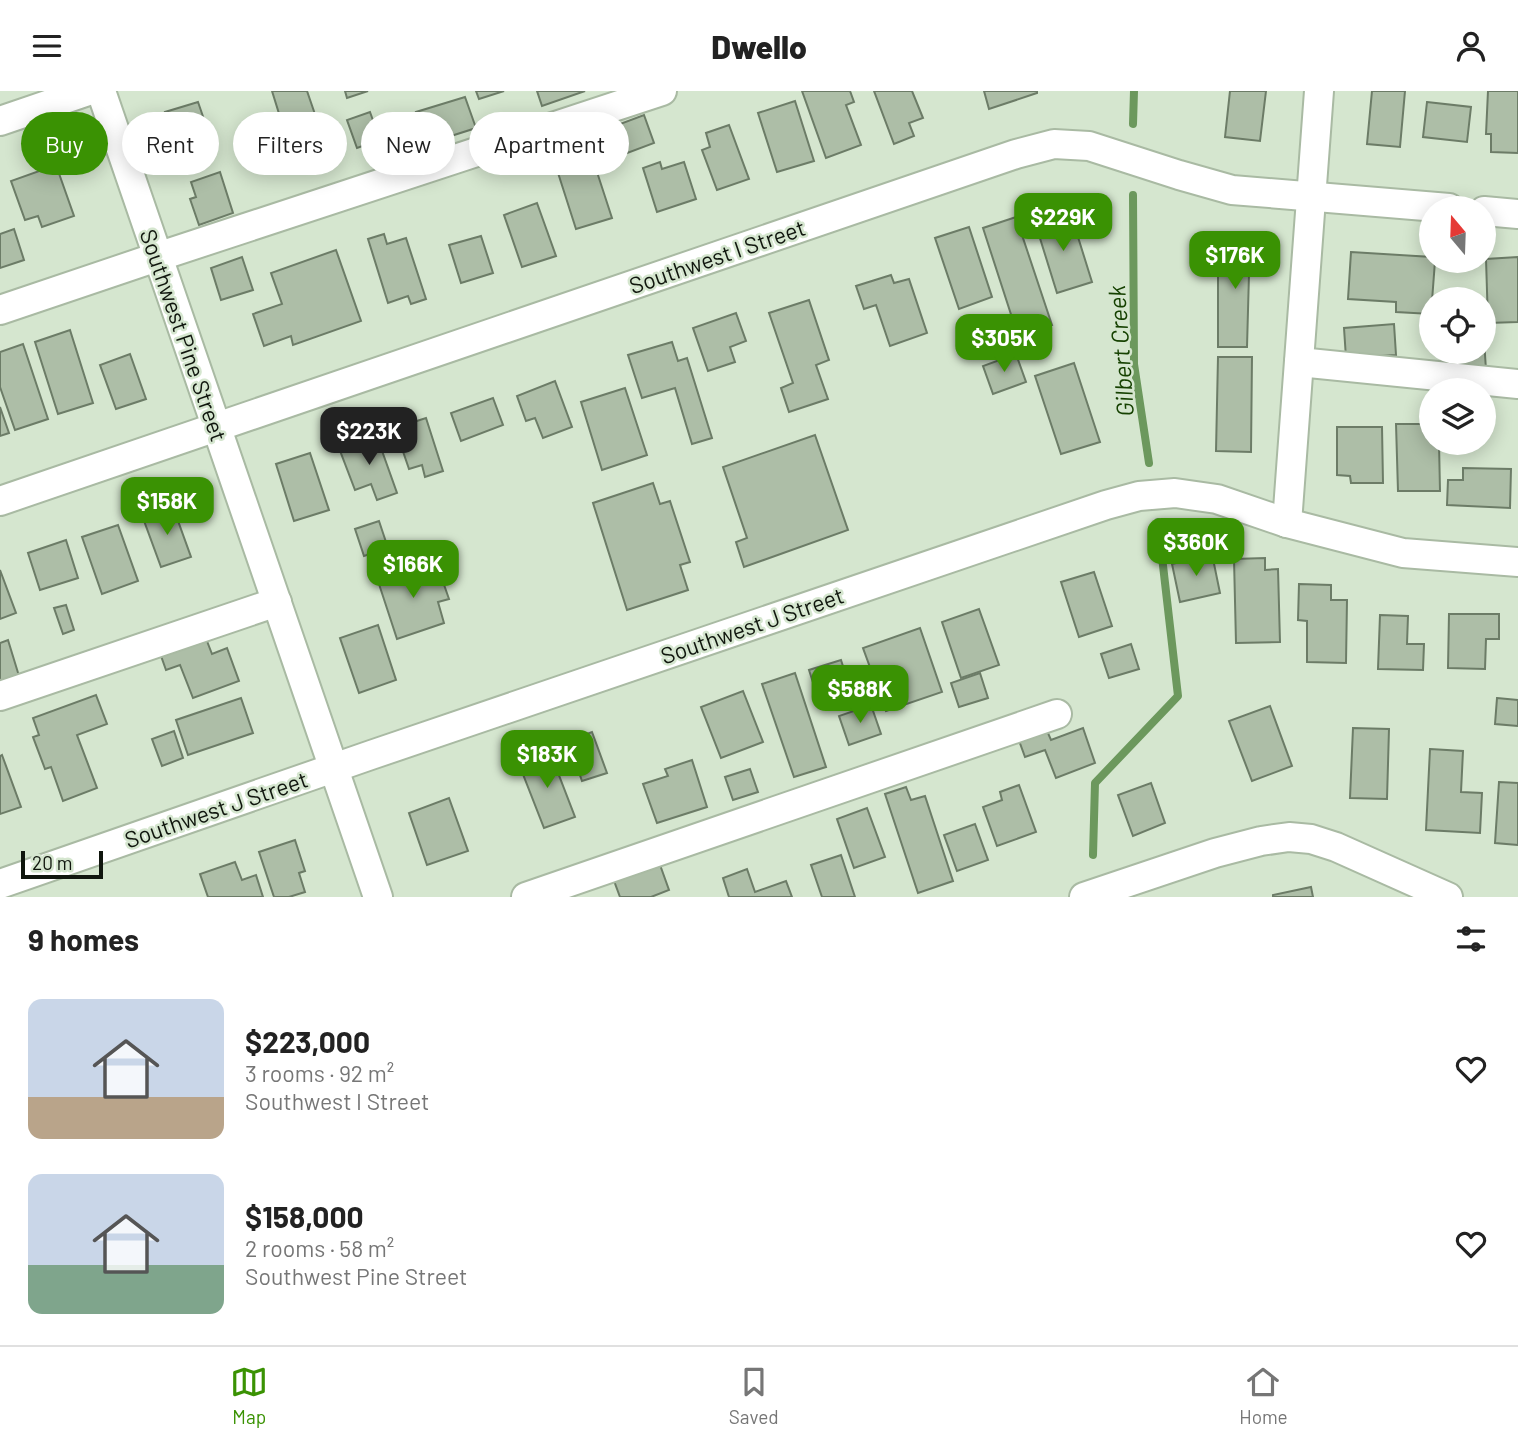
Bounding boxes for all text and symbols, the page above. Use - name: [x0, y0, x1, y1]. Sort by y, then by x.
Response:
- icon: menu: [28, 27, 66, 65]
- text: Dwello: [711, 27, 807, 65]
- icon: person: [1452, 27, 1490, 65]
- chip: Buy: [21, 112, 108, 175]
- chip: Rent: [122, 112, 219, 175]
- chip: Filters: [233, 112, 347, 175]
- chip: New: [361, 112, 455, 175]
- chip: Apartment: [469, 112, 629, 175]
- pin: $229K: [1014, 193, 1112, 253]
- north arrow: [1419, 196, 1496, 273]
- map controls: [1419, 196, 1496, 455]
- text: $229K: [1030, 202, 1096, 230]
- street label: Southwest I Street: [625, 213, 809, 299]
- street label: Southwest Pine Street: [135, 225, 233, 445]
- pin: $176K: [1186, 231, 1284, 291]
- text: $176K: [1205, 240, 1265, 268]
- water label: Gilbert Creek: [1101, 284, 1139, 418]
- button: locate: [1419, 287, 1496, 364]
- pin: $305K: [955, 315, 1053, 374]
- text: $305K: [971, 323, 1037, 351]
- button: layers: [1419, 378, 1496, 455]
- pin: $223K: [320, 407, 418, 467]
- text: $223K: [336, 416, 402, 444]
- pin: $158K: [118, 477, 216, 537]
- text: $158K: [137, 486, 197, 514]
- pin: $360K: [1147, 519, 1245, 578]
- text: $360K: [1163, 527, 1229, 555]
- pin: $166K: [364, 540, 462, 600]
- text: $166K: [383, 549, 443, 577]
- street label: Southwest J Street: [657, 581, 847, 669]
- pin: $588K: [811, 665, 909, 725]
- text: $588K: [828, 674, 892, 702]
- pin: $183K: [498, 731, 596, 790]
- text: $183K: [517, 739, 577, 767]
- street label: Southwest J Street: [121, 765, 311, 853]
- scale bar: [21, 848, 103, 880]
- text: 20 m: [32, 851, 72, 874]
- icon: filters: [1452, 920, 1490, 958]
- text: 9 homes: [28, 921, 139, 957]
- text: $223,000: [245, 1023, 370, 1059]
- icon: home: [84, 1027, 168, 1111]
- icon: heart: [1452, 1050, 1490, 1088]
- text: 3 rooms · 92 m²: [245, 1059, 394, 1087]
- text: Southwest I Street: [245, 1087, 429, 1115]
- text: $158,000: [245, 1198, 364, 1234]
- icon: home: [84, 1202, 168, 1286]
- icon: heart: [1452, 1225, 1490, 1263]
- text: 2 rooms · 58 m²: [245, 1234, 394, 1262]
- text: Southwest Pine Street: [245, 1262, 467, 1290]
- tab: Map: [230, 1363, 268, 1428]
- tab: Saved: [729, 1363, 779, 1428]
- tab: Home: [1239, 1363, 1288, 1428]

